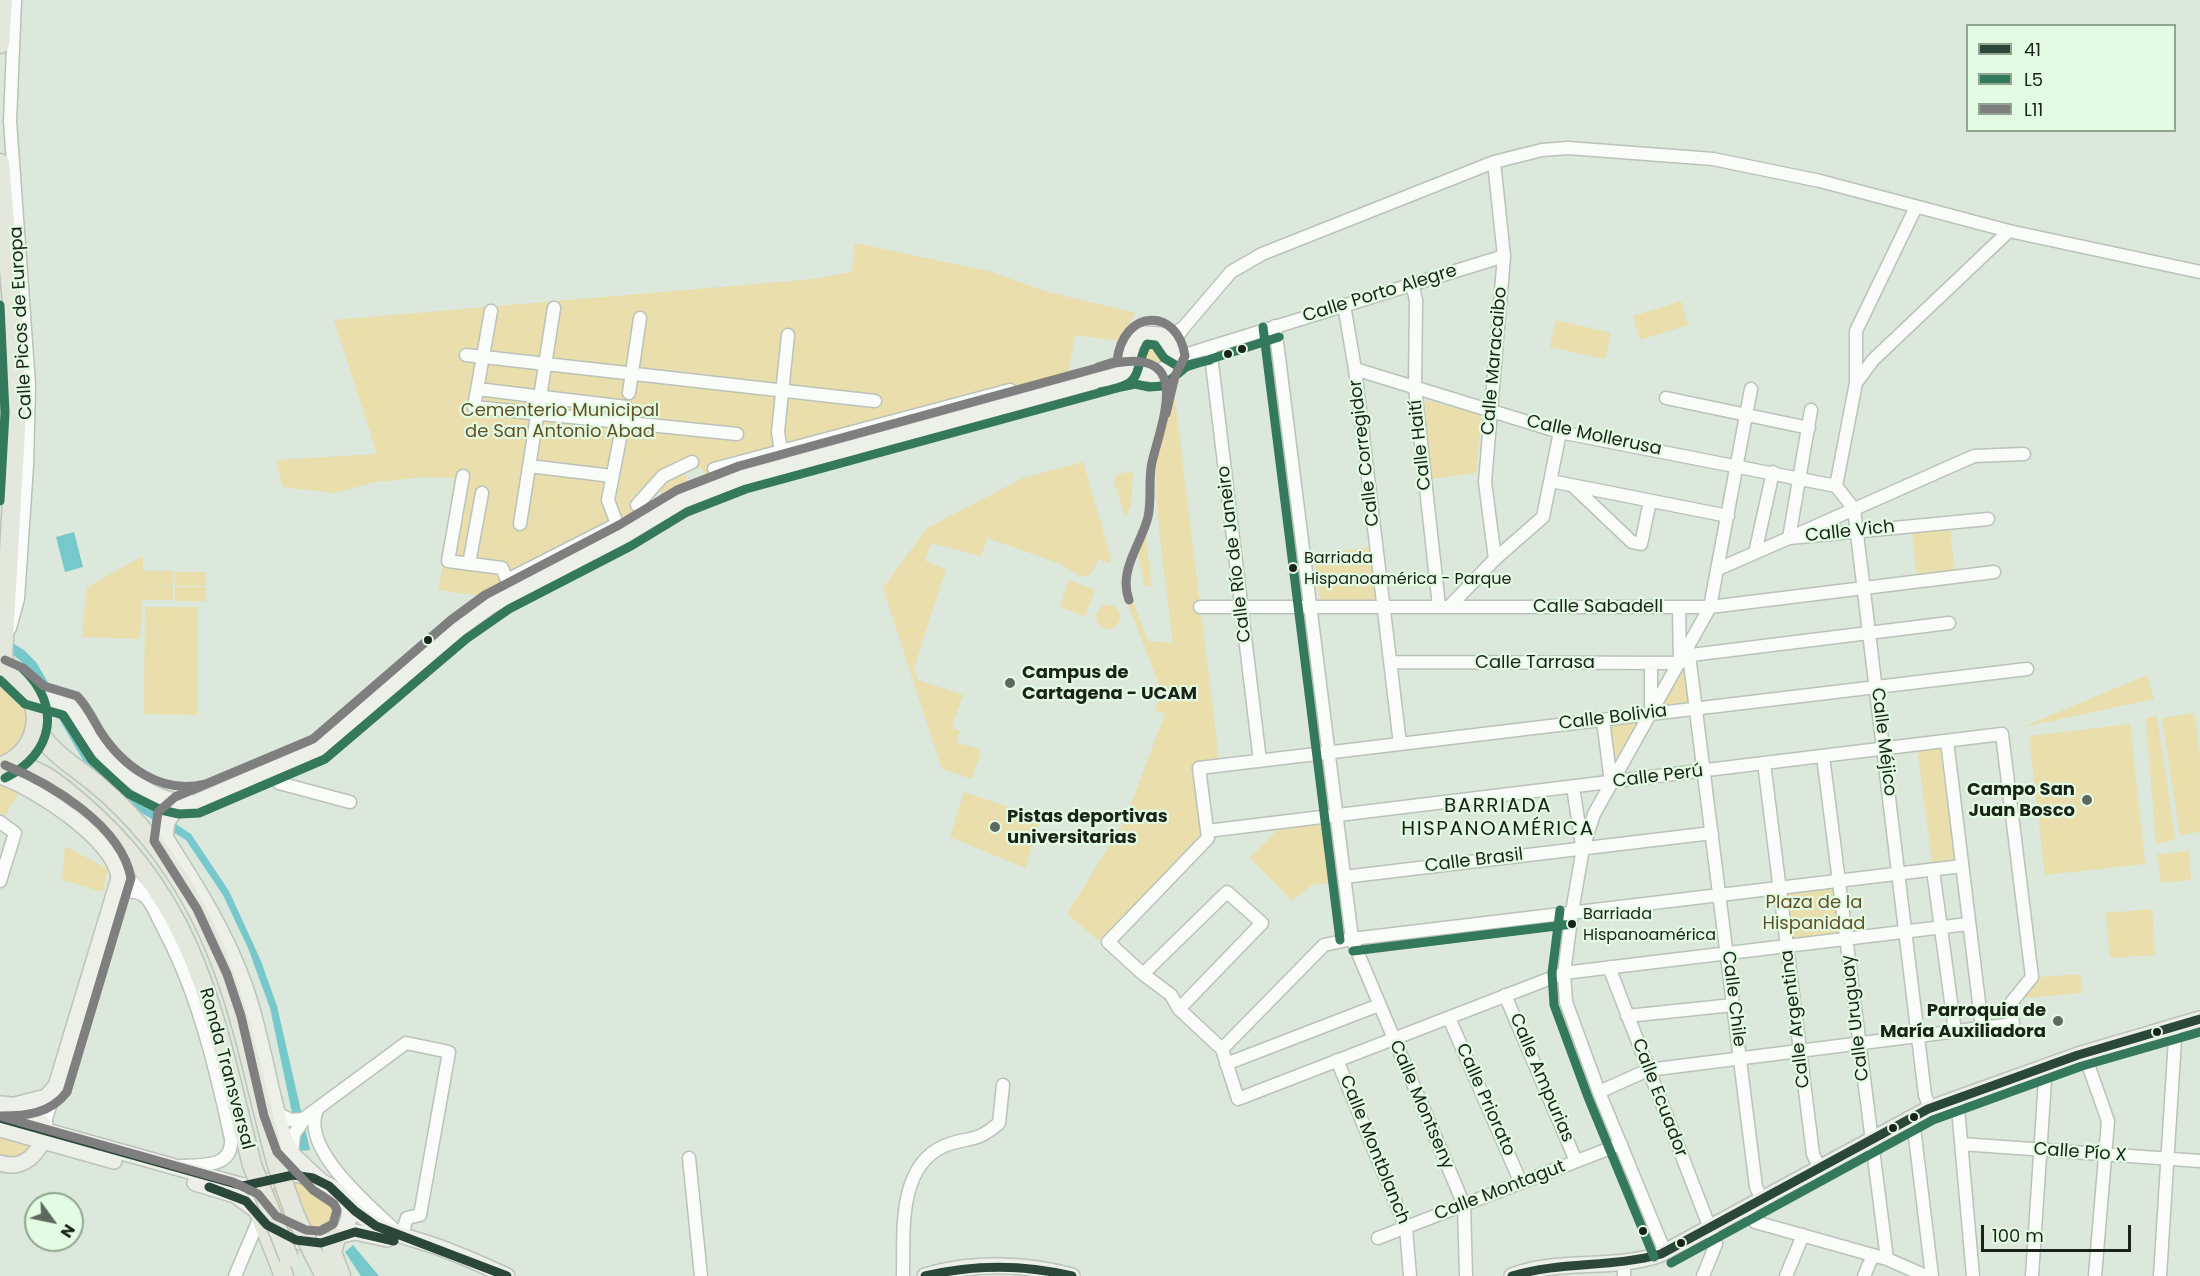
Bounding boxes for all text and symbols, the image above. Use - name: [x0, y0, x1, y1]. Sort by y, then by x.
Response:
- legend: [1966, 24, 2176, 132]
- text: 41: [2024, 37, 2041, 62]
- text: L5: [2024, 67, 2043, 92]
- text: L11: [2024, 97, 2043, 122]
- street label: Calle Picos de Europa: [6, 226, 38, 420]
- street label: Calle Porto Alegre: [1300, 260, 1460, 328]
- street label: Calle Maracaibo: [1478, 286, 1512, 436]
- unlabelled marker: [1236, 343, 1248, 355]
- unlabelled marker: [1222, 348, 1234, 360]
- street label: Calle Corregidor: [1345, 378, 1385, 528]
- street label: Calle Haití: [1406, 399, 1436, 491]
- park label: Cementerio Municipal de San Antonio Abad: [461, 400, 659, 442]
- street label: Calle Mollerusa: [1524, 411, 1664, 461]
- street label: Calle Río de Janeiro: [1213, 464, 1257, 644]
- street label: Calle Vich: [1804, 517, 1896, 547]
- place label: Barriada Hispanoamérica - Parque: [1304, 549, 1512, 587]
- marker: Barriada Hispanoamérica - Parque: [1287, 562, 1299, 574]
- street label: Calle Sabadell: [1533, 596, 1663, 618]
- unlabelled marker: [422, 634, 434, 646]
- street label: Calle Tarrasa: [1475, 652, 1595, 674]
- place label: Campus de Cartagena - UCAM: [1022, 662, 1197, 704]
- marker: Campus de Cartagena - UCAM: [1003, 676, 1017, 690]
- street label: Calle Méjico: [1866, 687, 1900, 797]
- street label: Calle Bolivia: [1558, 701, 1668, 735]
- street label: Calle Perú: [1612, 761, 1704, 793]
- place label: Campo San Juan Bosco: [1967, 779, 2075, 822]
- marker: Campo San Juan Bosco: [2080, 793, 2094, 807]
- district label: BARRIADA HISPANOAMÉRICA: [1401, 795, 1595, 842]
- place label: Pistas deportivas universitarias: [1007, 806, 1168, 848]
- marker: Pistas deportivas universitarias: [988, 820, 1002, 834]
- street label: Calle Brasil: [1424, 844, 1524, 878]
- park label: Plaza de la Hispanidad: [1762, 892, 1866, 934]
- place label: Barriada Hispanoamérica: [1583, 905, 1716, 943]
- marker: Barriada Hispanoamérica: [1566, 918, 1578, 930]
- street label: Calle Argentina: [1777, 949, 1815, 1089]
- street label: Calle Chile: [1716, 950, 1750, 1048]
- street label: Calle Uruguay: [1838, 954, 1874, 1082]
- street label: Ronda Transversal: [194, 986, 258, 1152]
- place label: Parroquia de María Auxiliadora: [1880, 1000, 2046, 1042]
- street label: Calle Ampurias: [1504, 1010, 1578, 1146]
- marker: Parroquia de María Auxiliadora: [2051, 1014, 2065, 1028]
- unlabelled marker: [2151, 1026, 2163, 1038]
- street label: Calle Ecuador: [1626, 1036, 1692, 1160]
- street label: Calle Montseny: [1384, 1037, 1458, 1173]
- street label: Calle Priorato: [1451, 1040, 1519, 1160]
- street label: Calle Montblanch: [1334, 1072, 1414, 1228]
- unlabelled marker: [1908, 1111, 1920, 1123]
- unlabelled marker: [1887, 1122, 1899, 1134]
- street label: Calle Pío X: [2033, 1139, 2127, 1167]
- street label: Calle Montagut: [1432, 1156, 1568, 1226]
- north arrow: [24, 1192, 84, 1252]
- scale bar: [1984, 1213, 2134, 1251]
- text: N: [55, 1220, 81, 1242]
- text: 100 m: [1992, 1223, 2044, 1248]
- unlabelled marker: [1637, 1225, 1649, 1237]
- unlabelled marker: [1675, 1237, 1687, 1249]

